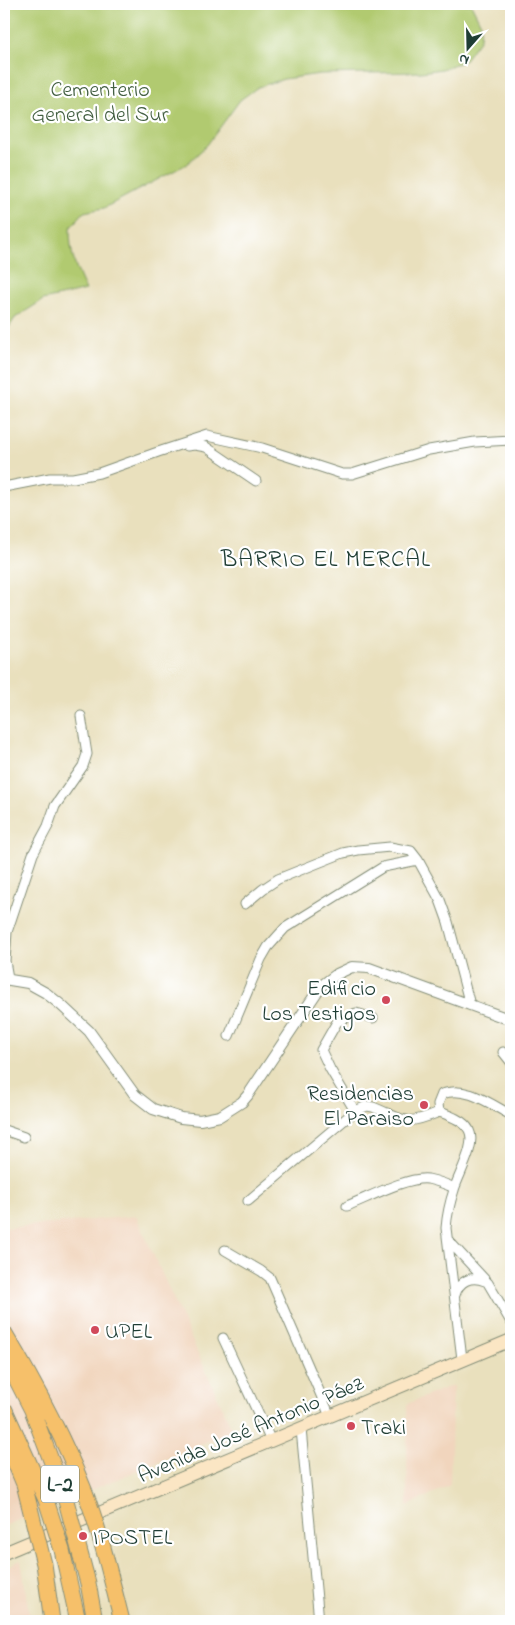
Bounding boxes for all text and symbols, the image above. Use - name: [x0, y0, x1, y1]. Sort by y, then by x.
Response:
- north arrow: [442, 22, 492, 72]
- text: N: [456, 47, 472, 70]
- park label: Cementerio General del Sur: [31, 75, 169, 132]
- district label: BARRIO EL MERCAL: [220, 543, 431, 578]
- place label: Edificio Los Testigos: [262, 974, 376, 1032]
- marker: Edificio Los Testigos: [380, 994, 392, 1006]
- place label: Residencias El Paraiso: [307, 1079, 414, 1136]
- marker: Residencias El Paraiso: [418, 1099, 430, 1111]
- place label: UPEL: [105, 1317, 153, 1349]
- marker: UPEL: [89, 1324, 101, 1336]
- street label: Avenida José Antonio Páez: [133, 1368, 370, 1493]
- place label: Traki: [361, 1413, 406, 1445]
- marker: Traki: [345, 1420, 357, 1432]
- road number: L-2: [41, 1466, 79, 1502]
- place label: IPOSTEL: [93, 1523, 173, 1555]
- marker: IPOSTEL: [77, 1530, 89, 1542]

